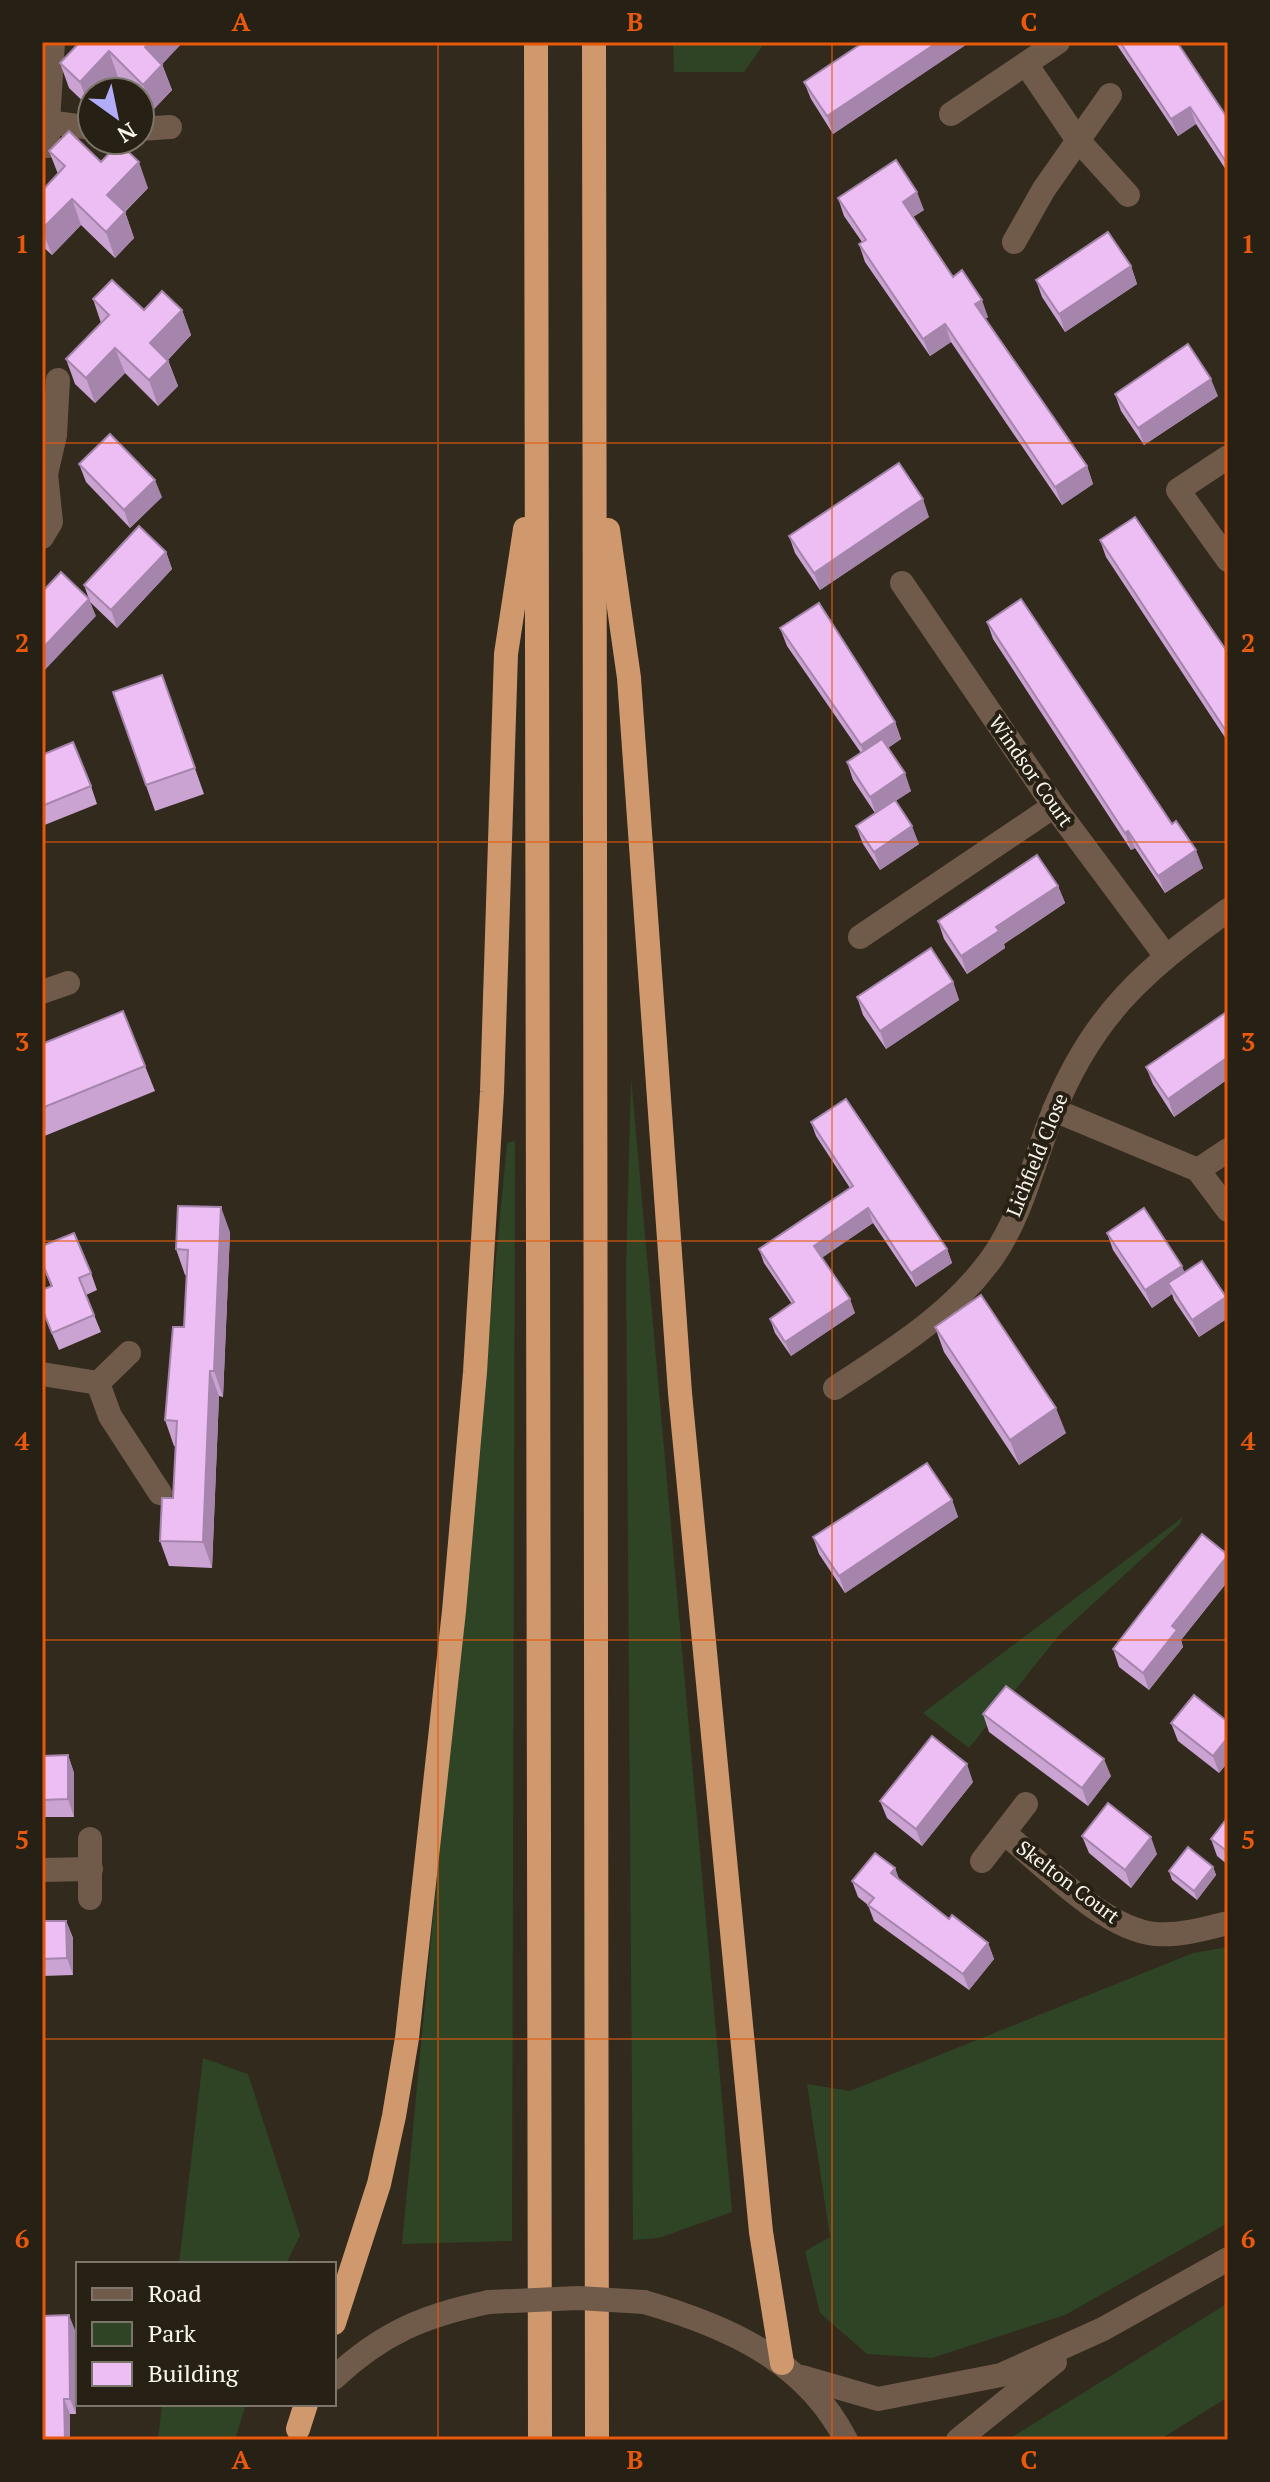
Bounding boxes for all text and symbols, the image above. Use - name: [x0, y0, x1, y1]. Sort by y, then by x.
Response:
- text: A: [232, 4, 251, 38]
- text: B: [627, 4, 643, 38]
- text: C: [1021, 4, 1037, 38]
- north arrow: [76, 76, 156, 156]
- text: N: [112, 116, 142, 150]
- text: 1: [15, 226, 29, 260]
- text: 1: [1241, 226, 1255, 260]
- text: 2: [15, 625, 29, 659]
- text: 2: [1241, 625, 1255, 659]
- street label: Windsor Court: [983, 710, 1080, 832]
- text: 3: [15, 1024, 29, 1058]
- text: 3: [1241, 1024, 1255, 1058]
- street label: Lichfield Close: [1000, 1089, 1074, 1220]
- text: 4: [15, 1423, 30, 1457]
- text: 4: [1241, 1423, 1256, 1457]
- text: 5: [15, 1822, 29, 1856]
- text: 5: [1241, 1822, 1255, 1856]
- street label: Skelton Court: [1011, 1834, 1126, 1929]
- text: 6: [15, 2221, 29, 2255]
- text: 6: [1241, 2221, 1255, 2255]
- legend: [76, 2262, 336, 2406]
- text: Road: [148, 2277, 202, 2309]
- text: Park: [148, 2317, 197, 2349]
- text: Building: [148, 2357, 239, 2389]
- text: A: [232, 2442, 251, 2476]
- text: B: [627, 2442, 643, 2476]
- text: C: [1021, 2442, 1037, 2476]

